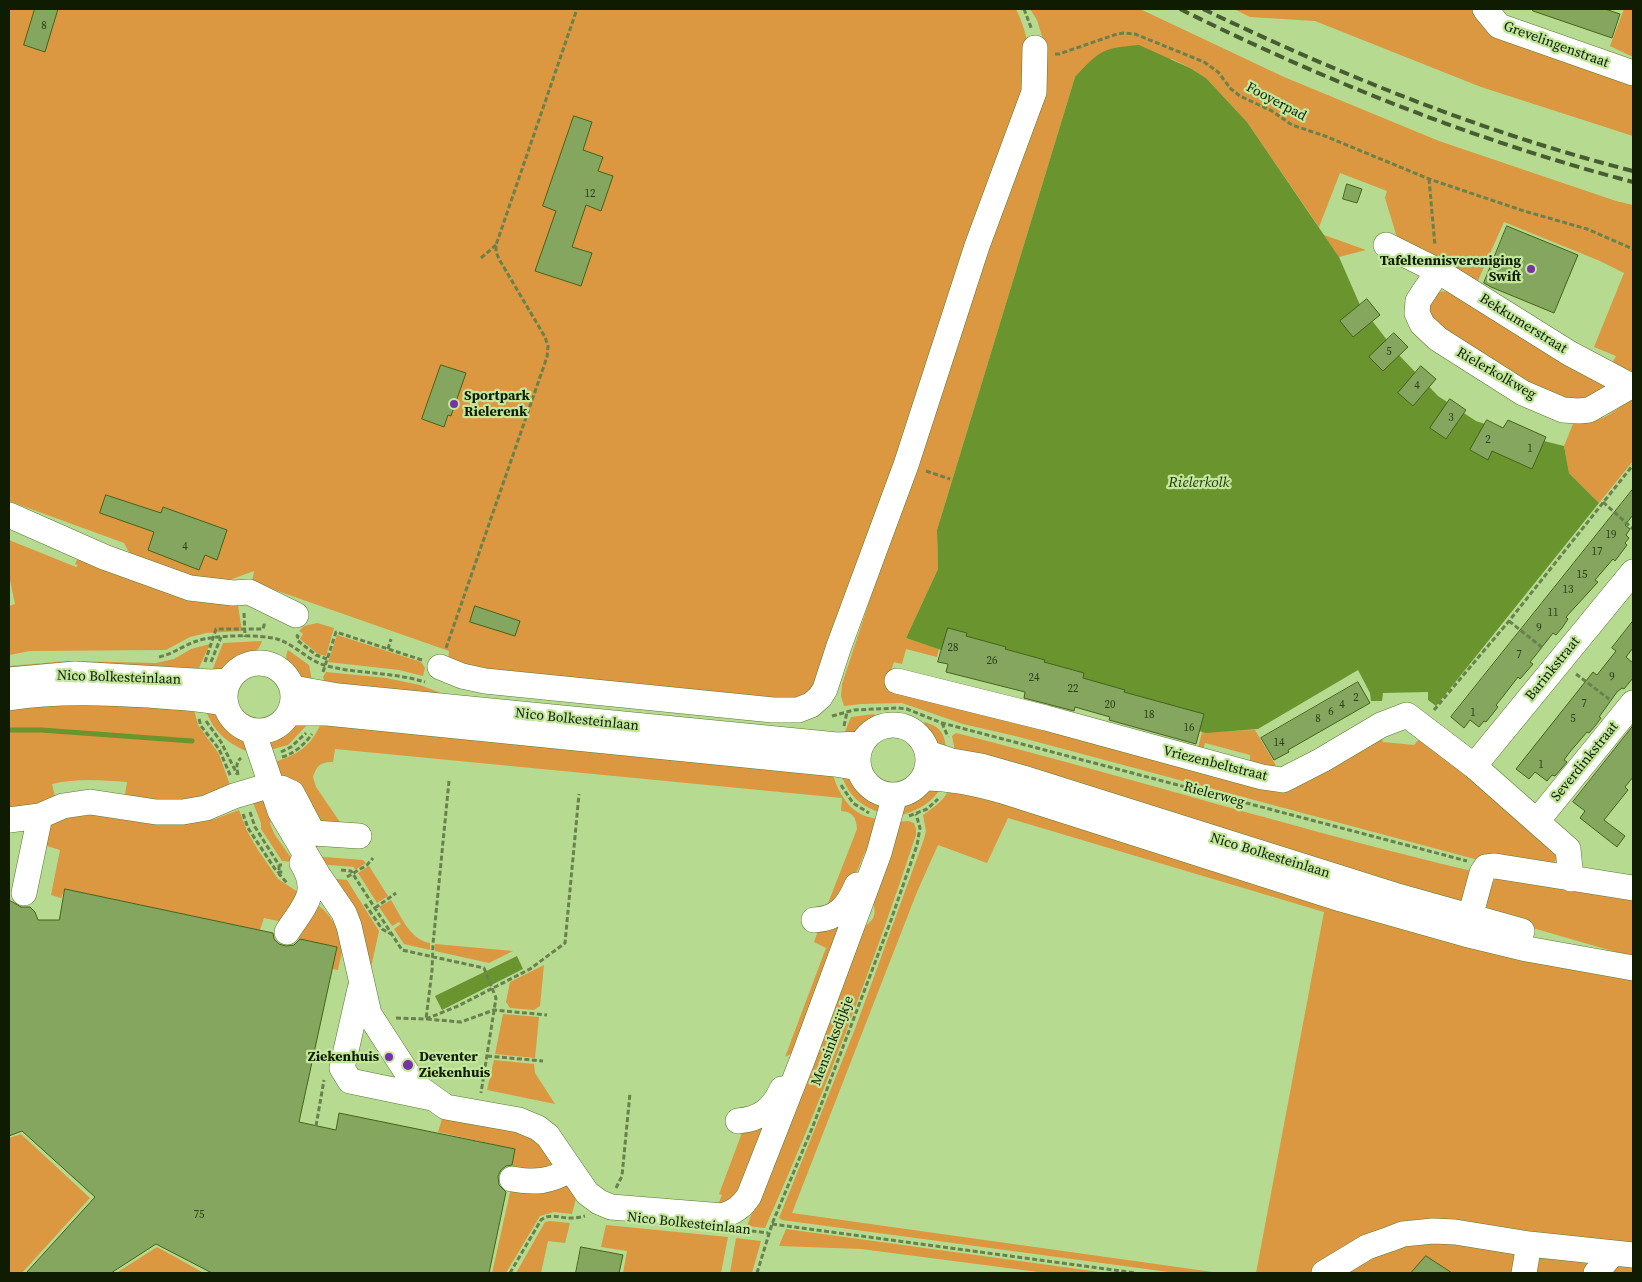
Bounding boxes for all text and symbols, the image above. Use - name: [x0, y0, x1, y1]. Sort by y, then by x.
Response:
- street label: Grevelingenstraat: [1501, 18, 1611, 72]
- house number: 8: [41, 19, 47, 33]
- street label: Fooyerpad: [1243, 79, 1309, 125]
- house number: 12: [585, 187, 595, 201]
- place label: Tafeltennisvereniging Swift: [1380, 253, 1521, 286]
- marker: Tafeltennisvereniging Swift: [1525, 263, 1537, 275]
- street label: Bekkumerstraat: [1476, 290, 1570, 358]
- street label: Rielerkolkweg: [1453, 344, 1539, 404]
- house number: 5: [1386, 345, 1392, 359]
- house number: 4: [1414, 379, 1420, 393]
- place label: Sportpark Rielerenk: [464, 388, 530, 421]
- marker: Sportpark Rielerenk: [448, 398, 460, 410]
- house number: 3: [1448, 411, 1454, 425]
- house number: 2: [1485, 433, 1491, 447]
- house number: 1: [1527, 442, 1533, 456]
- water label: Rielerkolk: [1168, 474, 1230, 492]
- house number: 19: [1606, 528, 1616, 542]
- house number: 4: [182, 540, 188, 554]
- house number: 17: [1592, 545, 1602, 559]
- house number: 15: [1577, 568, 1587, 582]
- house number: 13: [1563, 583, 1573, 597]
- house number: 11: [1548, 606, 1558, 620]
- house number: 9: [1536, 621, 1542, 635]
- street label: Barinkstraat: [1522, 634, 1584, 704]
- house number: 28: [948, 641, 958, 655]
- house number: 7: [1516, 648, 1522, 662]
- house number: 26: [987, 654, 997, 668]
- street label: Nico Bolkesteinlaan: [57, 667, 181, 689]
- house number: 9: [1609, 670, 1615, 684]
- house number: 24: [1029, 671, 1039, 685]
- house number: 22: [1068, 682, 1078, 696]
- house number: 2: [1353, 691, 1359, 705]
- house number: 7: [1581, 697, 1587, 711]
- house number: 20: [1105, 698, 1115, 712]
- house number: 4: [1339, 698, 1345, 712]
- street label: Nico Bolkesteinlaan: [514, 705, 640, 735]
- house number: 6: [1328, 705, 1334, 719]
- house number: 1: [1470, 706, 1476, 720]
- house number: 18: [1144, 708, 1154, 722]
- house number: 8: [1315, 712, 1321, 726]
- house number: 5: [1570, 712, 1576, 726]
- street label: Severdinkstraat: [1548, 719, 1622, 805]
- house number: 16: [1184, 721, 1194, 735]
- house number: 14: [1274, 736, 1284, 750]
- street label: Vriezenbeltstraat: [1161, 743, 1269, 785]
- house number: 1: [1538, 758, 1544, 772]
- street label: Rielerweg: [1182, 779, 1246, 811]
- street label: Nico Bolkesteinlaan: [1208, 830, 1332, 882]
- street label: Mensinksdijkje: [808, 994, 858, 1088]
- place label: Ziekenhuis: [308, 1049, 379, 1065]
- place label: Deventer Ziekenhuis: [419, 1049, 490, 1082]
- marker: Ziekenhuis: [383, 1051, 395, 1063]
- marker: Deventer Ziekenhuis: [401, 1058, 415, 1072]
- house number: 75: [194, 1208, 204, 1222]
- street label: Nico Bolkesteinlaan: [626, 1209, 752, 1239]

